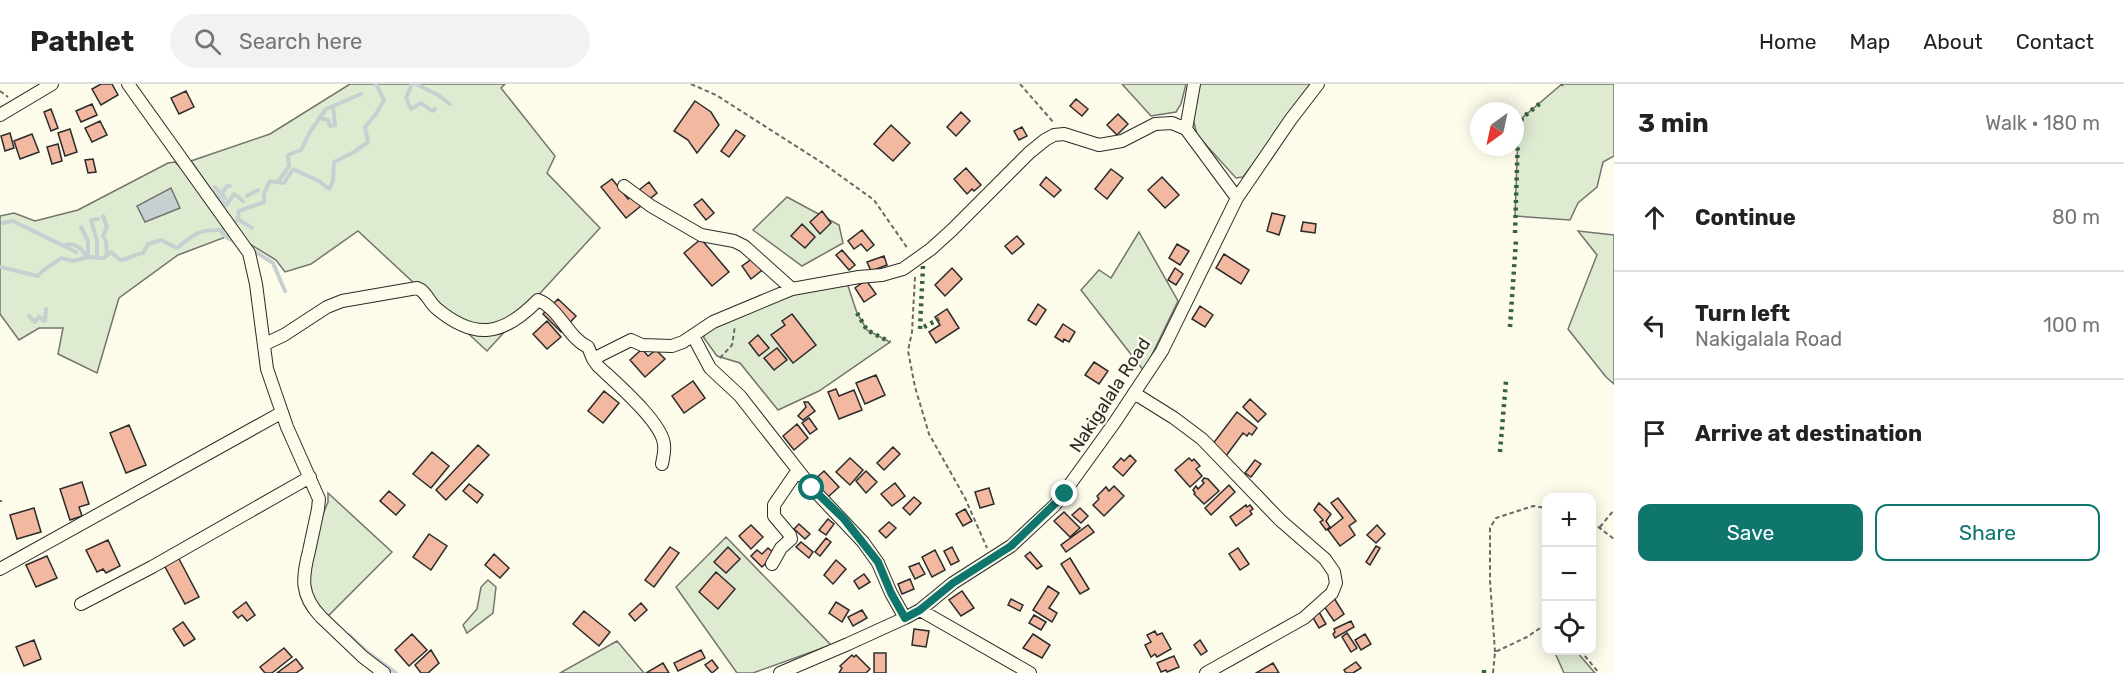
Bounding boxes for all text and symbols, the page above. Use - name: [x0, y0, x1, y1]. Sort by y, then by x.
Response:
- search box: [170, 14, 590, 68]
- text: Pathlet: [30, 25, 134, 58]
- icon: search: [191, 25, 224, 58]
- text: Search here: [239, 28, 362, 55]
- text: Home: [1759, 29, 1816, 54]
- text: Map: [1849, 29, 1890, 54]
- text: About: [1923, 29, 1983, 54]
- text: Contact: [2016, 29, 2094, 54]
- north arrow: [1470, 102, 1524, 156]
- text: 3 min: [1638, 108, 1709, 139]
- text: Walk · 180 m: [1985, 111, 2100, 135]
- icon: ahead: [1638, 201, 1671, 234]
- text: Continue: [1695, 204, 1796, 231]
- text: 80 m: [2052, 205, 2100, 229]
- text: Turn left: [1695, 300, 1790, 327]
- icon: left: [1638, 309, 1671, 342]
- text: 100 m: [2043, 313, 2100, 337]
- text: Nakigalala Road: [1695, 327, 1842, 351]
- street label: Nakigalala Road: [1065, 333, 1155, 457]
- icon: arrive: [1638, 417, 1671, 450]
- text: Arrive at destination: [1695, 420, 1922, 447]
- route start: [798, 474, 824, 500]
- route end: [1051, 480, 1077, 506]
- map controls: [1542, 493, 1596, 655]
- button: +: [1542, 493, 1596, 547]
- button: Save: [1638, 504, 1863, 561]
- button: Share: [1875, 504, 2100, 561]
- button: −: [1542, 547, 1596, 601]
- button: locate: [1542, 601, 1596, 655]

